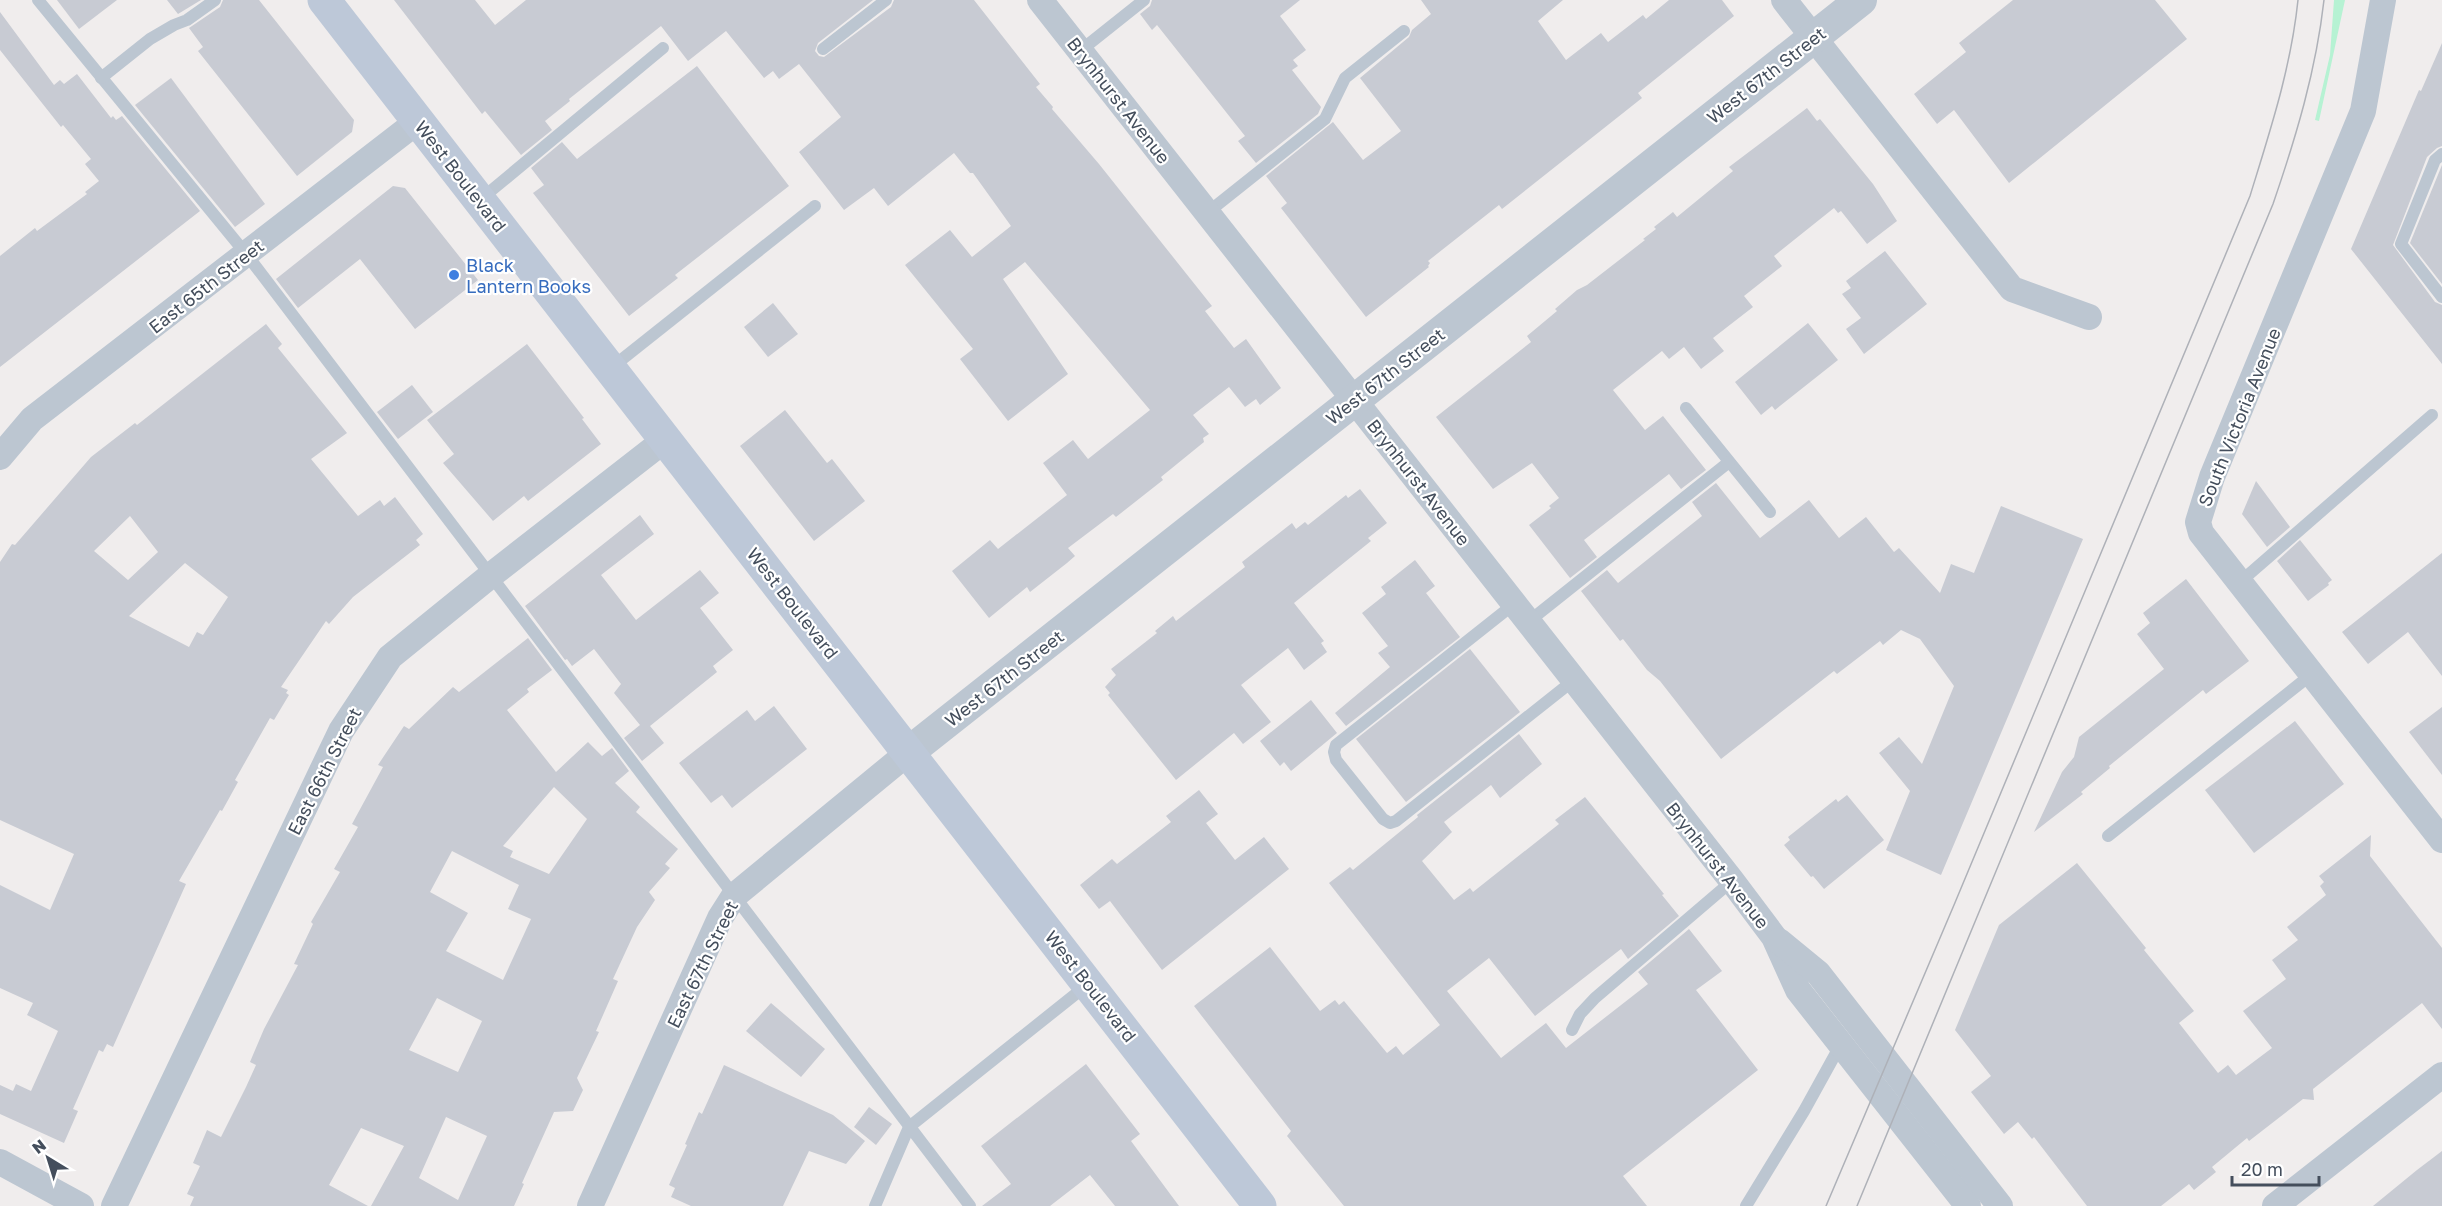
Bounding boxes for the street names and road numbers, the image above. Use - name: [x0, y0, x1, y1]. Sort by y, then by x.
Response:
- street label: West 67th Street: [1702, 22, 1830, 128]
- street label: Brynhurst Avenue: [1063, 32, 1175, 168]
- street label: West Boulevard: [411, 116, 511, 236]
- street label: East 65th Street: [144, 234, 268, 338]
- street label: West 67th Street: [1321, 323, 1449, 429]
- street label: South Victoria Avenue: [2193, 324, 2285, 510]
- street label: Brynhurst Avenue: [1363, 414, 1475, 550]
- street label: West Boulevard: [743, 543, 843, 663]
- street label: West 67th Street: [940, 625, 1068, 731]
- street label: East 66th Street: [282, 704, 366, 838]
- street label: Brynhurst Avenue: [1662, 797, 1774, 933]
- street label: East 67th Street: [662, 897, 742, 1031]
- street label: West Boulevard: [1041, 926, 1141, 1046]

